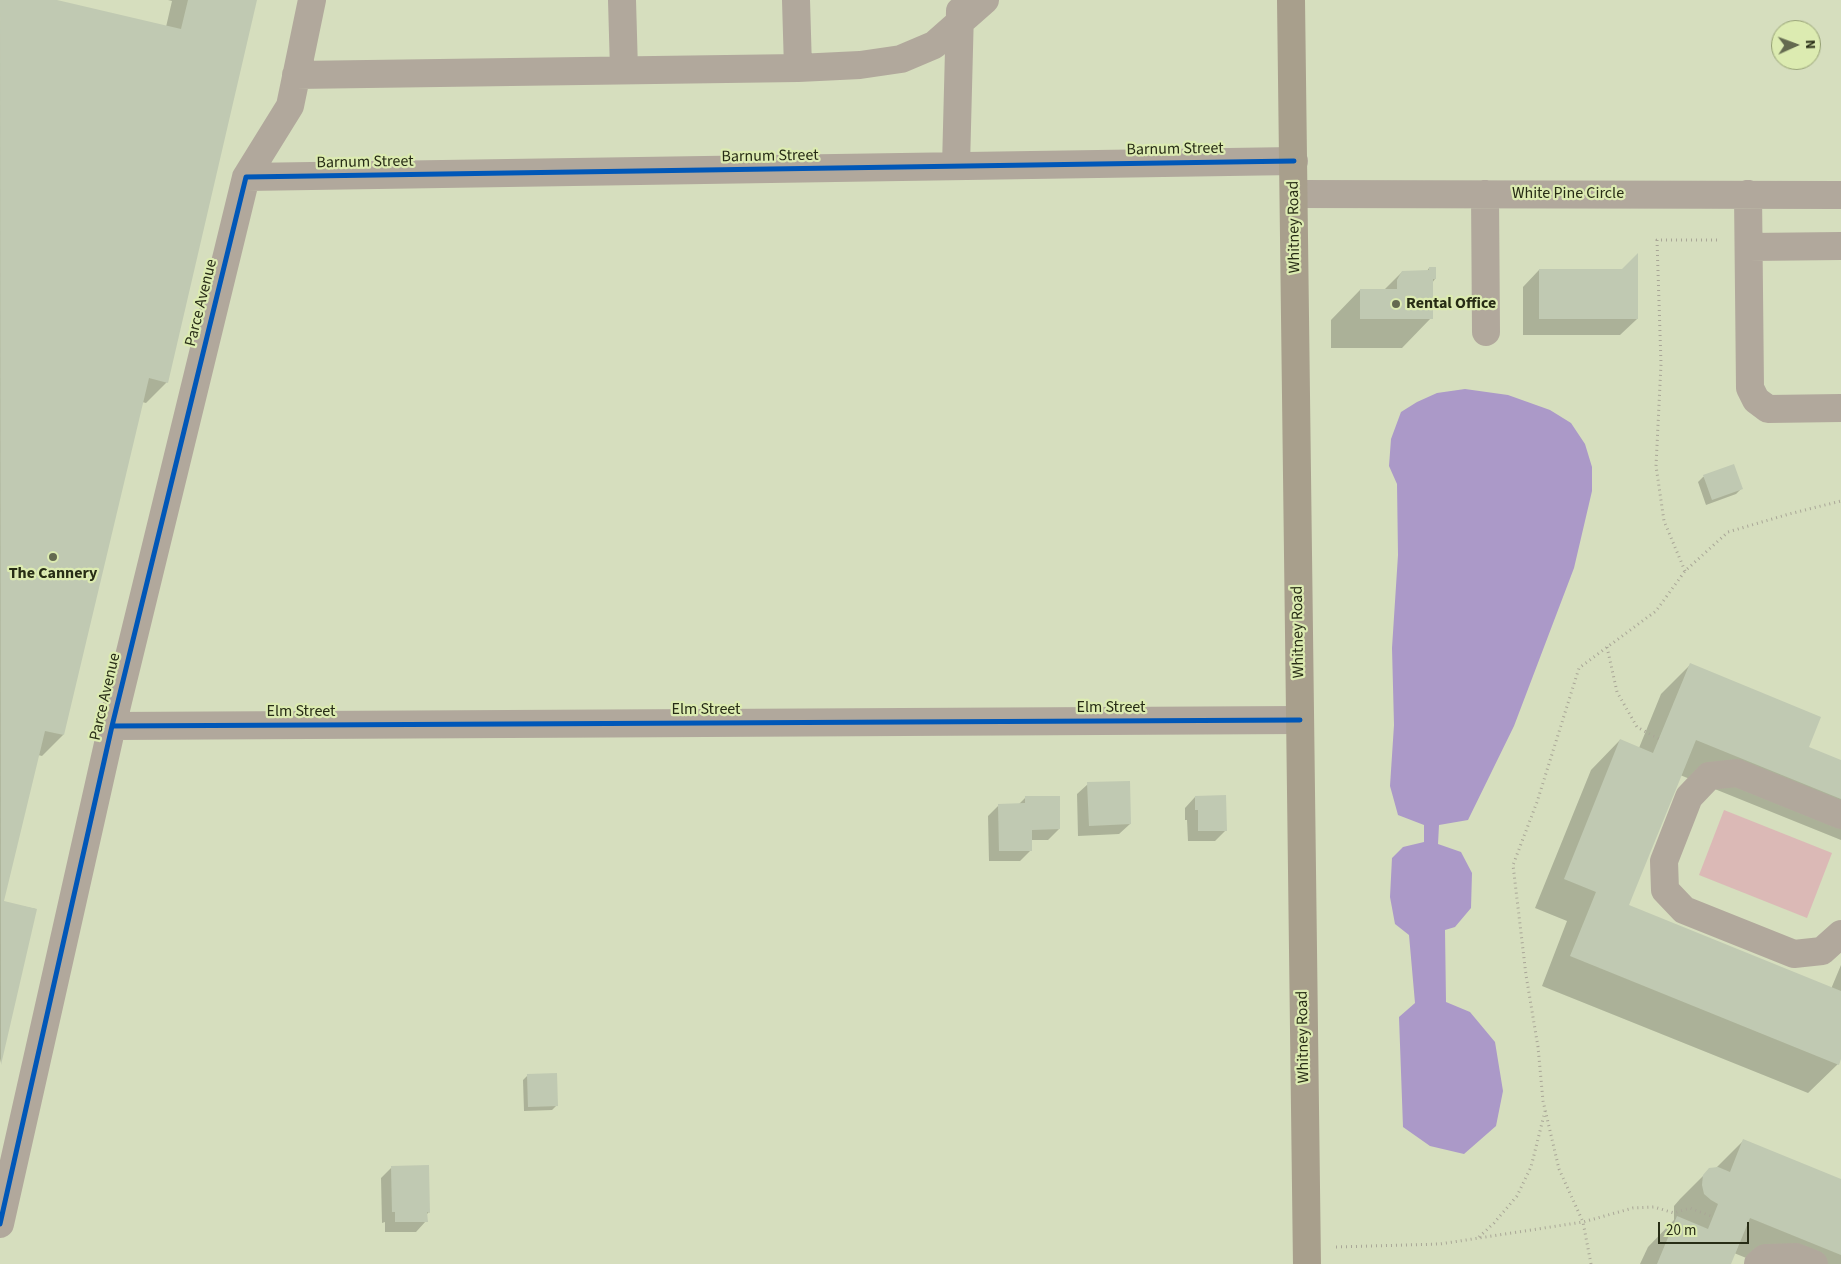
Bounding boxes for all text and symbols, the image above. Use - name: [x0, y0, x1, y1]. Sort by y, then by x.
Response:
- north arrow: [1771, 20, 1821, 70]
- text: N: [1800, 40, 1820, 50]
- street label: Barnum Street: [1126, 140, 1224, 160]
- street label: Barnum Street: [721, 147, 819, 167]
- street label: Barnum Street: [316, 153, 414, 173]
- street label: Whitney Road: [1285, 181, 1305, 273]
- street label: White Pine Circle: [1512, 184, 1624, 204]
- street label: Parce Avenue: [182, 257, 222, 349]
- place label: Rental Office: [1406, 294, 1496, 314]
- marker: Rental Office: [1390, 298, 1402, 310]
- marker: The Cannery: [47, 551, 59, 563]
- place label: The Cannery: [9, 564, 97, 584]
- street label: Whitney Road: [1289, 586, 1309, 678]
- street label: Parce Avenue: [87, 651, 125, 743]
- street label: Elm Street: [1076, 698, 1146, 718]
- street label: Elm Street: [671, 700, 741, 720]
- street label: Elm Street: [266, 702, 336, 722]
- street label: Whitney Road: [1294, 991, 1314, 1083]
- scale bar: [1661, 1212, 1752, 1244]
- text: 20 m: [1666, 1220, 1696, 1241]

